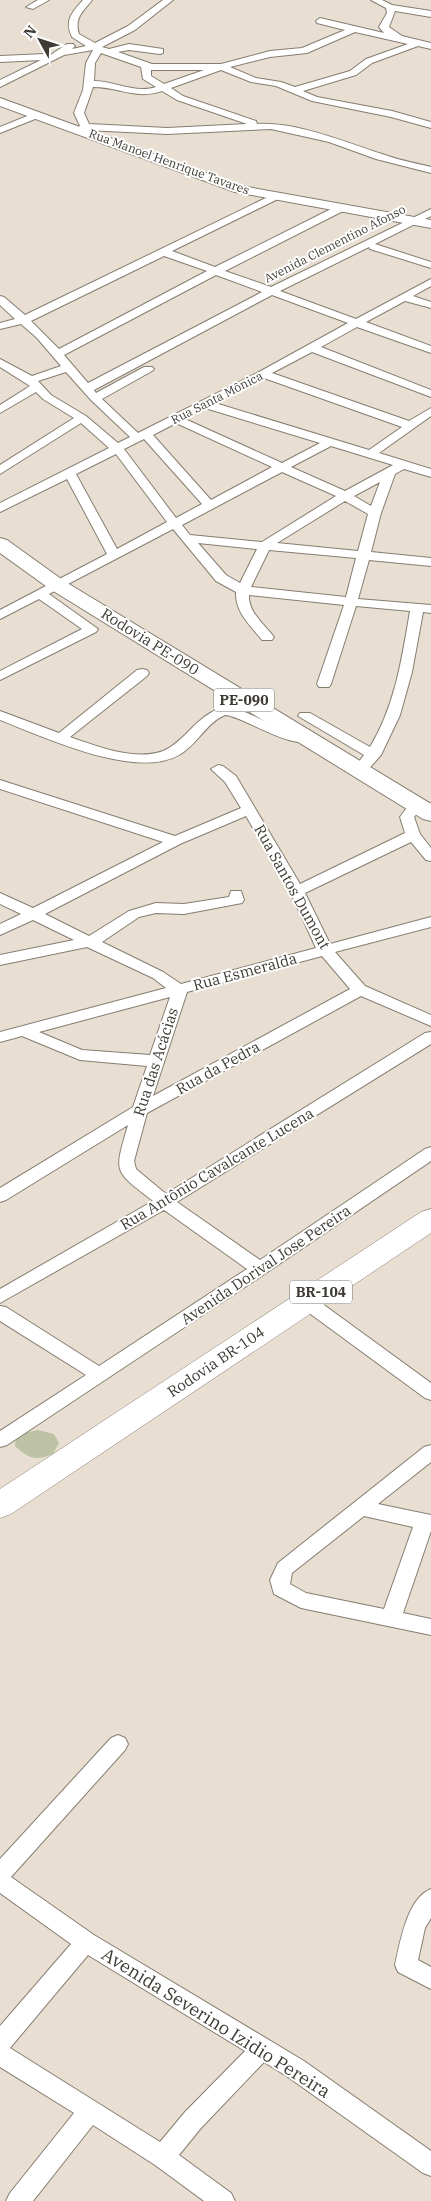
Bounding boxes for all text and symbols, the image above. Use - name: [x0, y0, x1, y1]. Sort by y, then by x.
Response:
- north arrow: [15, 15, 65, 65]
- text: N: [20, 22, 40, 42]
- street label: Rua Manoel Henrique Tavares: [87, 125, 252, 198]
- street label: Avenida Clementino Afonso: [262, 201, 408, 286]
- street label: Rua Santa Mônica: [168, 368, 266, 427]
- street label: Rodovia PE-090: [98, 604, 203, 679]
- road number: PE-090: [214, 688, 274, 712]
- street label: Rua Santos Dumont: [250, 821, 335, 952]
- street label: Rua Esmeralda: [191, 949, 299, 995]
- street label: Rua das Acácias: [129, 1005, 182, 1119]
- street label: Rua da Pedra: [172, 1037, 263, 1098]
- street label: Rua Antônio Cavalcante Lucena: [116, 1103, 317, 1234]
- street label: Avenida Dorival Jose Pereira: [177, 1201, 354, 1329]
- road number: BR-104: [290, 1280, 352, 1304]
- street label: Rodovia BR-104: [164, 1322, 268, 1401]
- street label: Avenida Severino Izidio Pereira: [98, 1942, 335, 2103]

